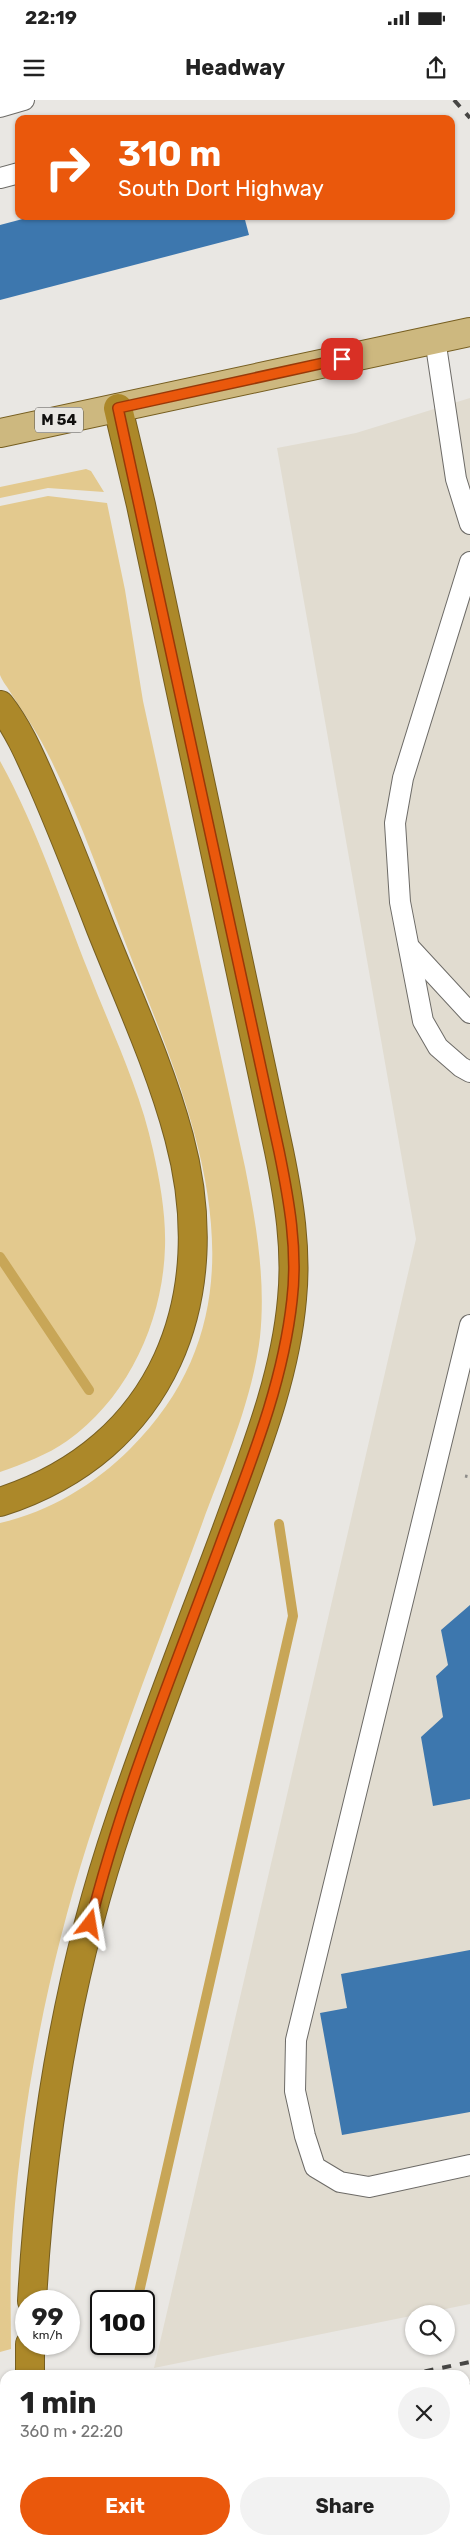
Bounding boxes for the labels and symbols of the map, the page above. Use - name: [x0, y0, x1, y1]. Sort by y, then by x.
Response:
- pin: [321, 338, 363, 380]
- road number: M 54: [35, 408, 83, 432]
- position arrow: [63, 1897, 115, 1949]
- speed limit sign: 100: [90, 2290, 155, 2355]

